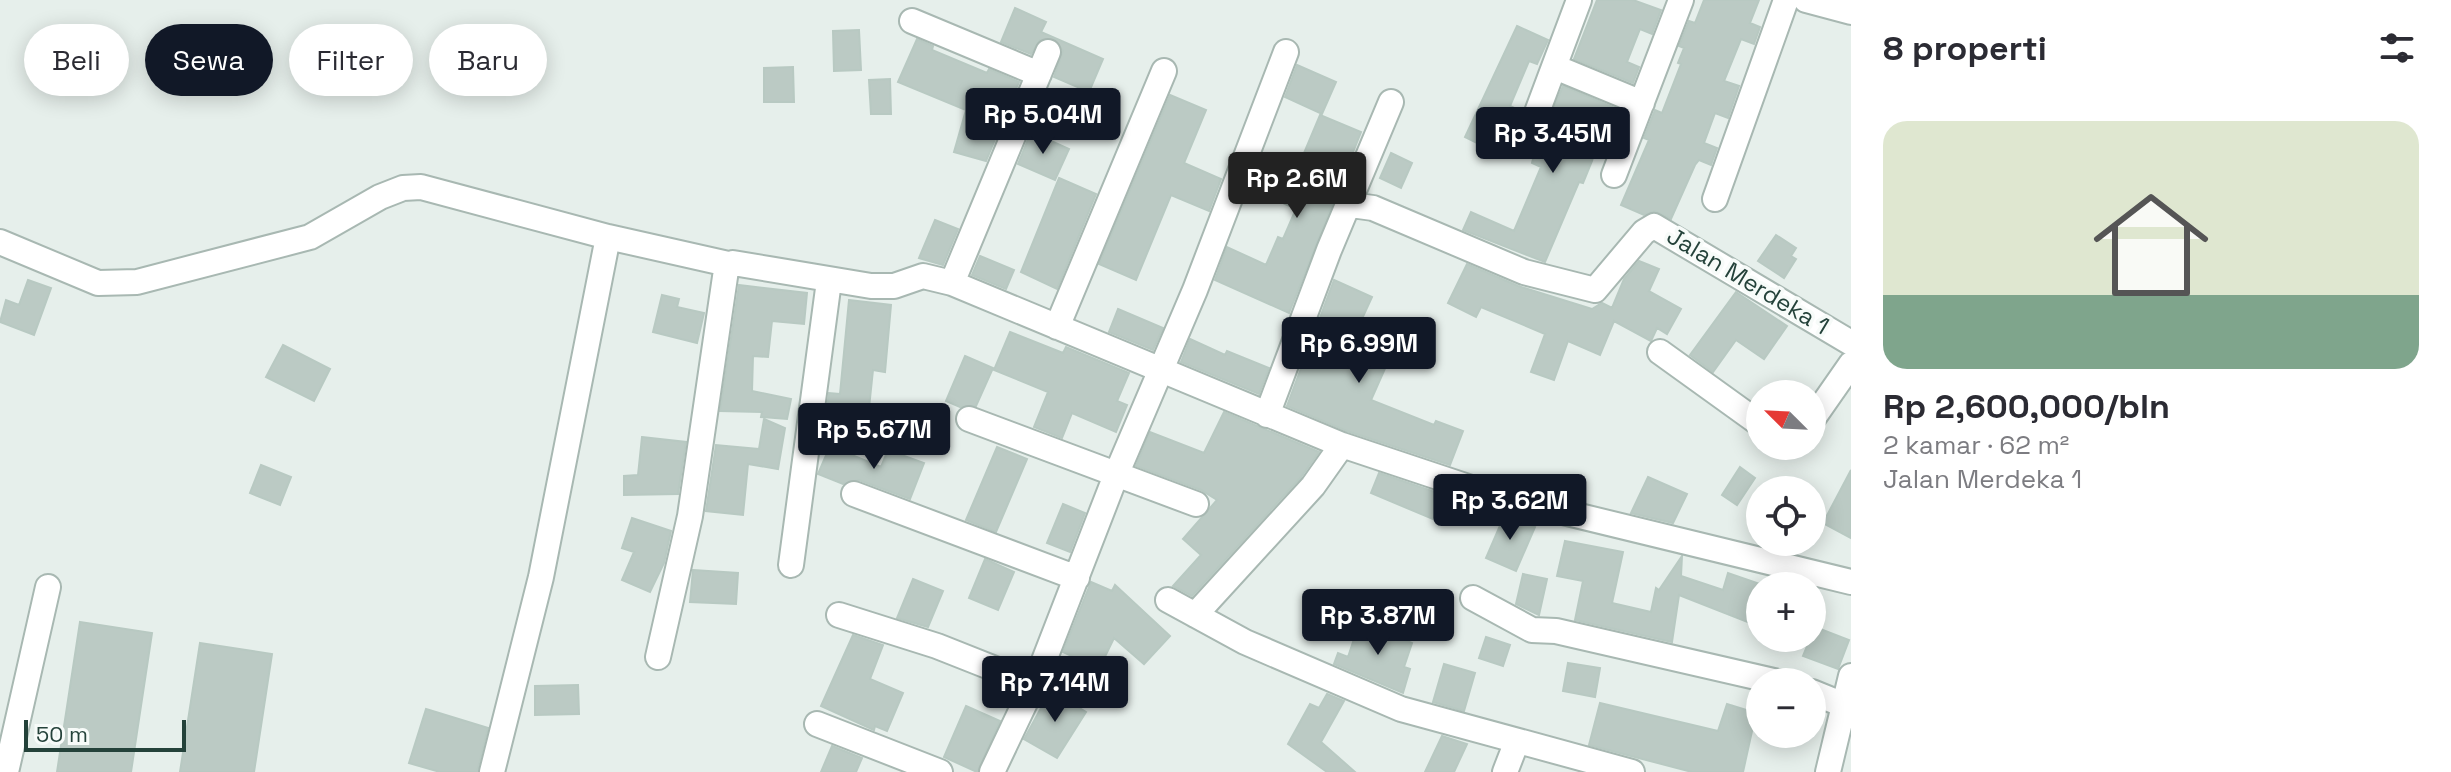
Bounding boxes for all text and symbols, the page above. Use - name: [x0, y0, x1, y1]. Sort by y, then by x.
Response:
- chip: Beli: [24, 24, 129, 96]
- chip: Sewa: [145, 24, 273, 96]
- chip: Filter: [289, 24, 413, 96]
- chip: Baru: [429, 24, 547, 96]
- icon: filters: [2375, 26, 2419, 70]
- text: 8 properti: [1883, 27, 2047, 70]
- pin: Rp 5.04M: [960, 88, 1126, 156]
- text: Rp 5.04M: [984, 97, 1102, 131]
- pin: Rp 3.45M: [1470, 107, 1636, 175]
- text: Rp 3.45M: [1494, 116, 1612, 150]
- pin: Rp 2.6M: [1223, 152, 1371, 220]
- text: Rp 2.6M: [1246, 161, 1348, 195]
- icon: home: [2079, 173, 2223, 317]
- street label: Jalan Merdeka 1: [1661, 220, 1835, 341]
- pin: Rp 6.99M: [1276, 317, 1442, 385]
- text: Rp 6.99M: [1300, 326, 1418, 360]
- north arrow: [1746, 380, 1826, 460]
- map controls: [1746, 380, 1826, 748]
- text: Rp 2,600,000/bln: [1883, 385, 2170, 428]
- pin: Rp 5.67M: [791, 403, 957, 471]
- text: Rp 5.67M: [816, 412, 932, 446]
- text: 2 kamar · 62 m²: [1883, 428, 2069, 462]
- text: Jalan Merdeka 1: [1883, 462, 2082, 496]
- pin: Rp 3.62M: [1427, 474, 1593, 542]
- button: locate: [1746, 476, 1826, 556]
- text: Rp 3.62M: [1451, 483, 1569, 517]
- button: +: [1746, 572, 1826, 652]
- pin: Rp 3.87M: [1295, 589, 1461, 657]
- text: Rp 3.87M: [1320, 598, 1436, 632]
- pin: Rp 7.14M: [972, 656, 1138, 724]
- text: Rp 7.14M: [1000, 665, 1110, 699]
- button: −: [1746, 668, 1826, 748]
- scale bar: [24, 716, 186, 752]
- text: 50 m: [36, 720, 88, 748]

